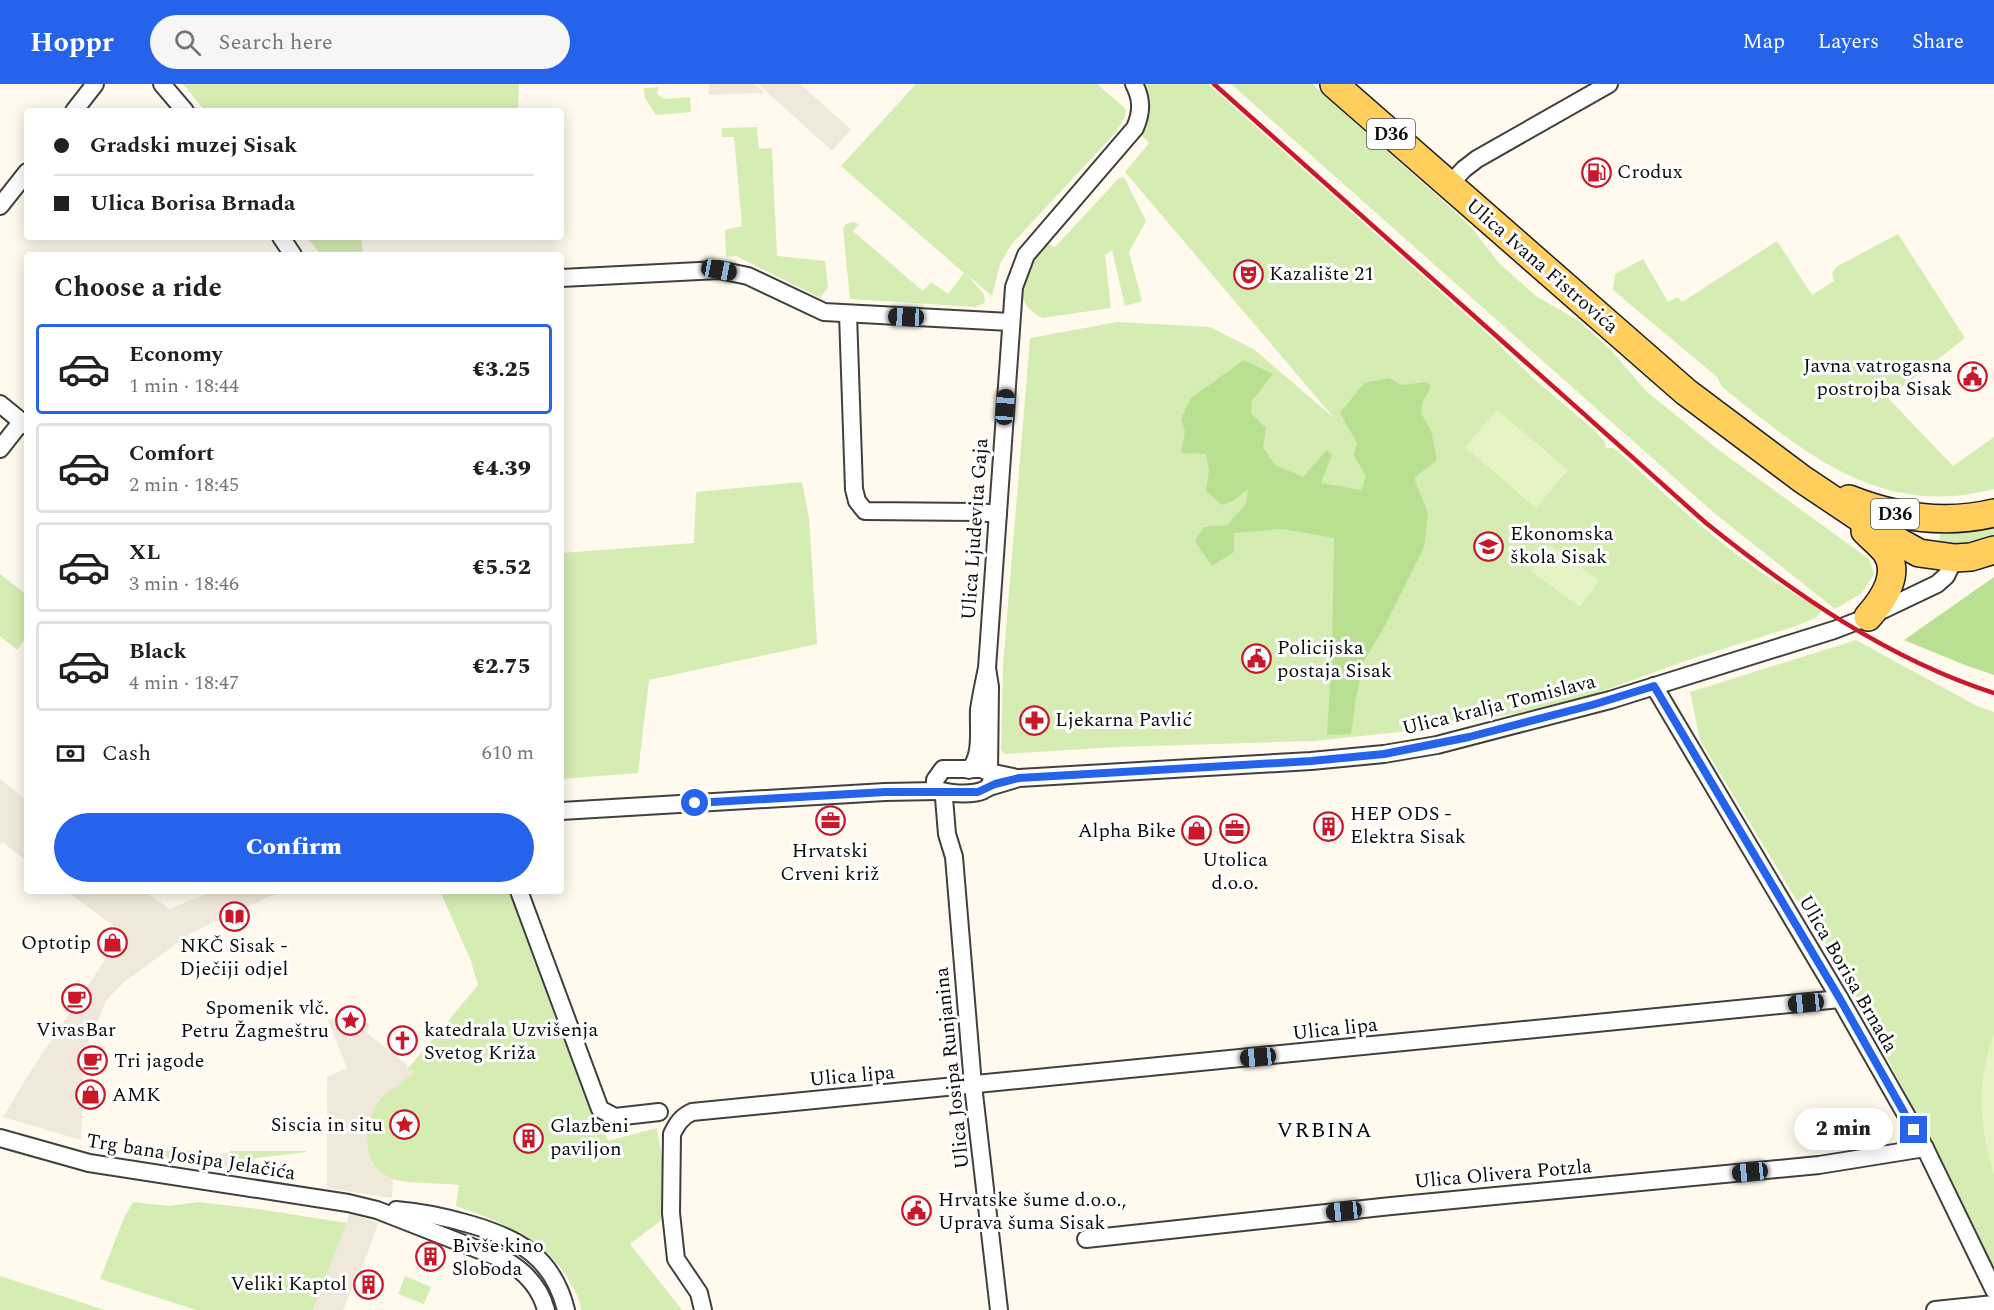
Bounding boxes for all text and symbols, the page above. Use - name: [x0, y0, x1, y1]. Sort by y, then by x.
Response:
- search box: [150, 15, 570, 69]
- text: Hoppr: [30, 21, 114, 64]
- icon: search: [171, 26, 204, 59]
- text: Search here: [219, 26, 333, 59]
- text: Map: [1743, 26, 1785, 58]
- text: Layers: [1818, 26, 1879, 58]
- text: Share: [1912, 26, 1964, 58]
- road number: D36: [1367, 119, 1415, 149]
- text: Gradski muzej Sisak: [90, 129, 297, 162]
- fuel station icon: Crodux: [1580, 156, 1612, 188]
- place label: Crodux: [1617, 157, 1683, 187]
- text: Ulica Borisa Brnada: [90, 187, 295, 220]
- street label: Ulica Ivana Fistrovića: [1459, 191, 1625, 341]
- car: [700, 258, 738, 282]
- theatre icon: Kazalište 21: [1232, 258, 1264, 290]
- place label: Kazalište 21: [1269, 259, 1374, 289]
- text: Choose a ride: [54, 267, 222, 309]
- car: [888, 307, 924, 327]
- text: Economy: [129, 338, 222, 371]
- icon: car: [57, 342, 111, 396]
- place label: Javna vatrogasna postrojba Sisak: [1803, 351, 1952, 404]
- text: €3.25: [472, 353, 531, 386]
- public building icon: Javna vatrogasna postrojba Sisak: [1957, 361, 1989, 393]
- text: 1 min · 18:44: [129, 371, 239, 401]
- car: [995, 388, 1015, 426]
- text: Comfort: [129, 437, 214, 470]
- street label: Ulica Ljudevita Gaja: [954, 437, 996, 621]
- icon: car: [57, 441, 111, 495]
- text: €4.39: [472, 452, 531, 485]
- text: 2 min · 18:45: [129, 470, 239, 500]
- road number: D36: [1871, 499, 1919, 529]
- place label: Ekonomska škola Sisak: [1510, 519, 1614, 572]
- school or university icon: Ekonomska škola Sisak: [1473, 530, 1505, 562]
- text: XL: [129, 536, 160, 569]
- icon: car: [57, 540, 111, 594]
- text: €5.52: [472, 551, 531, 584]
- text: 3 min · 18:46: [129, 569, 239, 599]
- place label: Policijska postaja Sisak: [1277, 633, 1392, 686]
- text: Black: [129, 635, 187, 668]
- icon: car: [57, 639, 111, 693]
- public building icon: Policijska postaja Sisak: [1240, 643, 1272, 675]
- text: €2.75: [472, 650, 531, 683]
- street label: Ulica kralja Tomislava: [1399, 666, 1599, 744]
- text: 4 min · 18:47: [129, 668, 239, 698]
- pharmacy icon: Ljekarna Pavlić: [1018, 704, 1050, 736]
- place label: Ljekarna Pavlić: [1055, 705, 1192, 735]
- icon: cash: [54, 737, 87, 770]
- text: Cash: [102, 737, 151, 770]
- text: 610 m: [482, 738, 534, 768]
- route start: [681, 789, 708, 816]
- place label: HEP ODS - Elektra Sisak: [1350, 799, 1466, 852]
- office icon: Hrvatski Crveni križ: [814, 805, 846, 837]
- building icon: HEP ODS - Elektra Sisak: [1313, 810, 1345, 842]
- button: Confirm: [54, 813, 534, 882]
- office icon: Utolica d.o.o.: [1219, 813, 1251, 845]
- shop icon: Alpha Bike: [1181, 815, 1213, 847]
- place label: Alpha Bike: [1078, 816, 1176, 846]
- place label: Hrvatski Crveni križ: [780, 836, 880, 889]
- place label: Utolica d.o.o.: [1202, 845, 1268, 898]
- street label: Ulica Borisa Brnada: [1791, 890, 1906, 1059]
- library icon: NKČ Sisak - Dječiji odjel: [218, 900, 250, 932]
- shop icon: Optotip: [96, 927, 128, 959]
- place label: Optotip: [21, 928, 91, 958]
- place label: NKČ Sisak - Dječiji odjel: [180, 931, 288, 984]
- street label: Ulica Josipa Runjanina: [926, 965, 978, 1170]
- cafe icon: VivasBar: [60, 983, 92, 1015]
- car: [1787, 992, 1825, 1014]
- place label: Spomenik vlč. Petru Žagmeštru: [180, 993, 329, 1046]
- place icon: Spomenik vlč. Petru Žagmeštru: [334, 1004, 366, 1036]
- street label: Ulica lipa: [1291, 1010, 1379, 1048]
- place label: VivasBar: [36, 1015, 116, 1045]
- place label: katedrala Uzvišenja Svetog Križa: [424, 1015, 598, 1068]
- church icon: katedrala Uzvišenja Svetog Križa: [387, 1025, 419, 1057]
- cafe icon: Tri jagode: [77, 1045, 109, 1077]
- place label: Tri jagode: [114, 1046, 205, 1076]
- car: [1239, 1046, 1277, 1068]
- street label: Ulica lipa: [808, 1057, 896, 1095]
- shop icon: AMK: [75, 1079, 107, 1111]
- place label: AMK: [112, 1080, 161, 1110]
- place icon: Siscia in situ: [388, 1109, 420, 1141]
- callout: 2 min: [1794, 1109, 1893, 1151]
- place label: Siscia in situ: [271, 1110, 383, 1140]
- place label: Glazbeni paviljon: [550, 1111, 629, 1164]
- district label: VRBINA: [1277, 1114, 1373, 1147]
- text: 2 min: [1816, 1114, 1871, 1144]
- route end: [1900, 1116, 1927, 1143]
- building icon: Glazbeni paviljon: [513, 1122, 545, 1154]
- street label: Trg bana Josipa Jelačića: [84, 1126, 298, 1188]
- street label: Ulica Olivera Potzla: [1413, 1151, 1593, 1197]
- car: [1731, 1161, 1769, 1183]
- place label: Hrvatske šume d.o.o., Uprava šuma Sisak: [938, 1185, 1126, 1238]
- public building icon: Hrvatske šume d.o.o., Uprava šuma Sisak: [901, 1195, 933, 1227]
- car: [1325, 1200, 1363, 1222]
- place label: Bivše kino Sloboda: [452, 1231, 544, 1284]
- building icon: Bivše kino Sloboda: [415, 1241, 447, 1273]
- building icon: Veliki Kaptol: [352, 1268, 384, 1300]
- place label: Veliki Kaptol: [231, 1269, 347, 1299]

